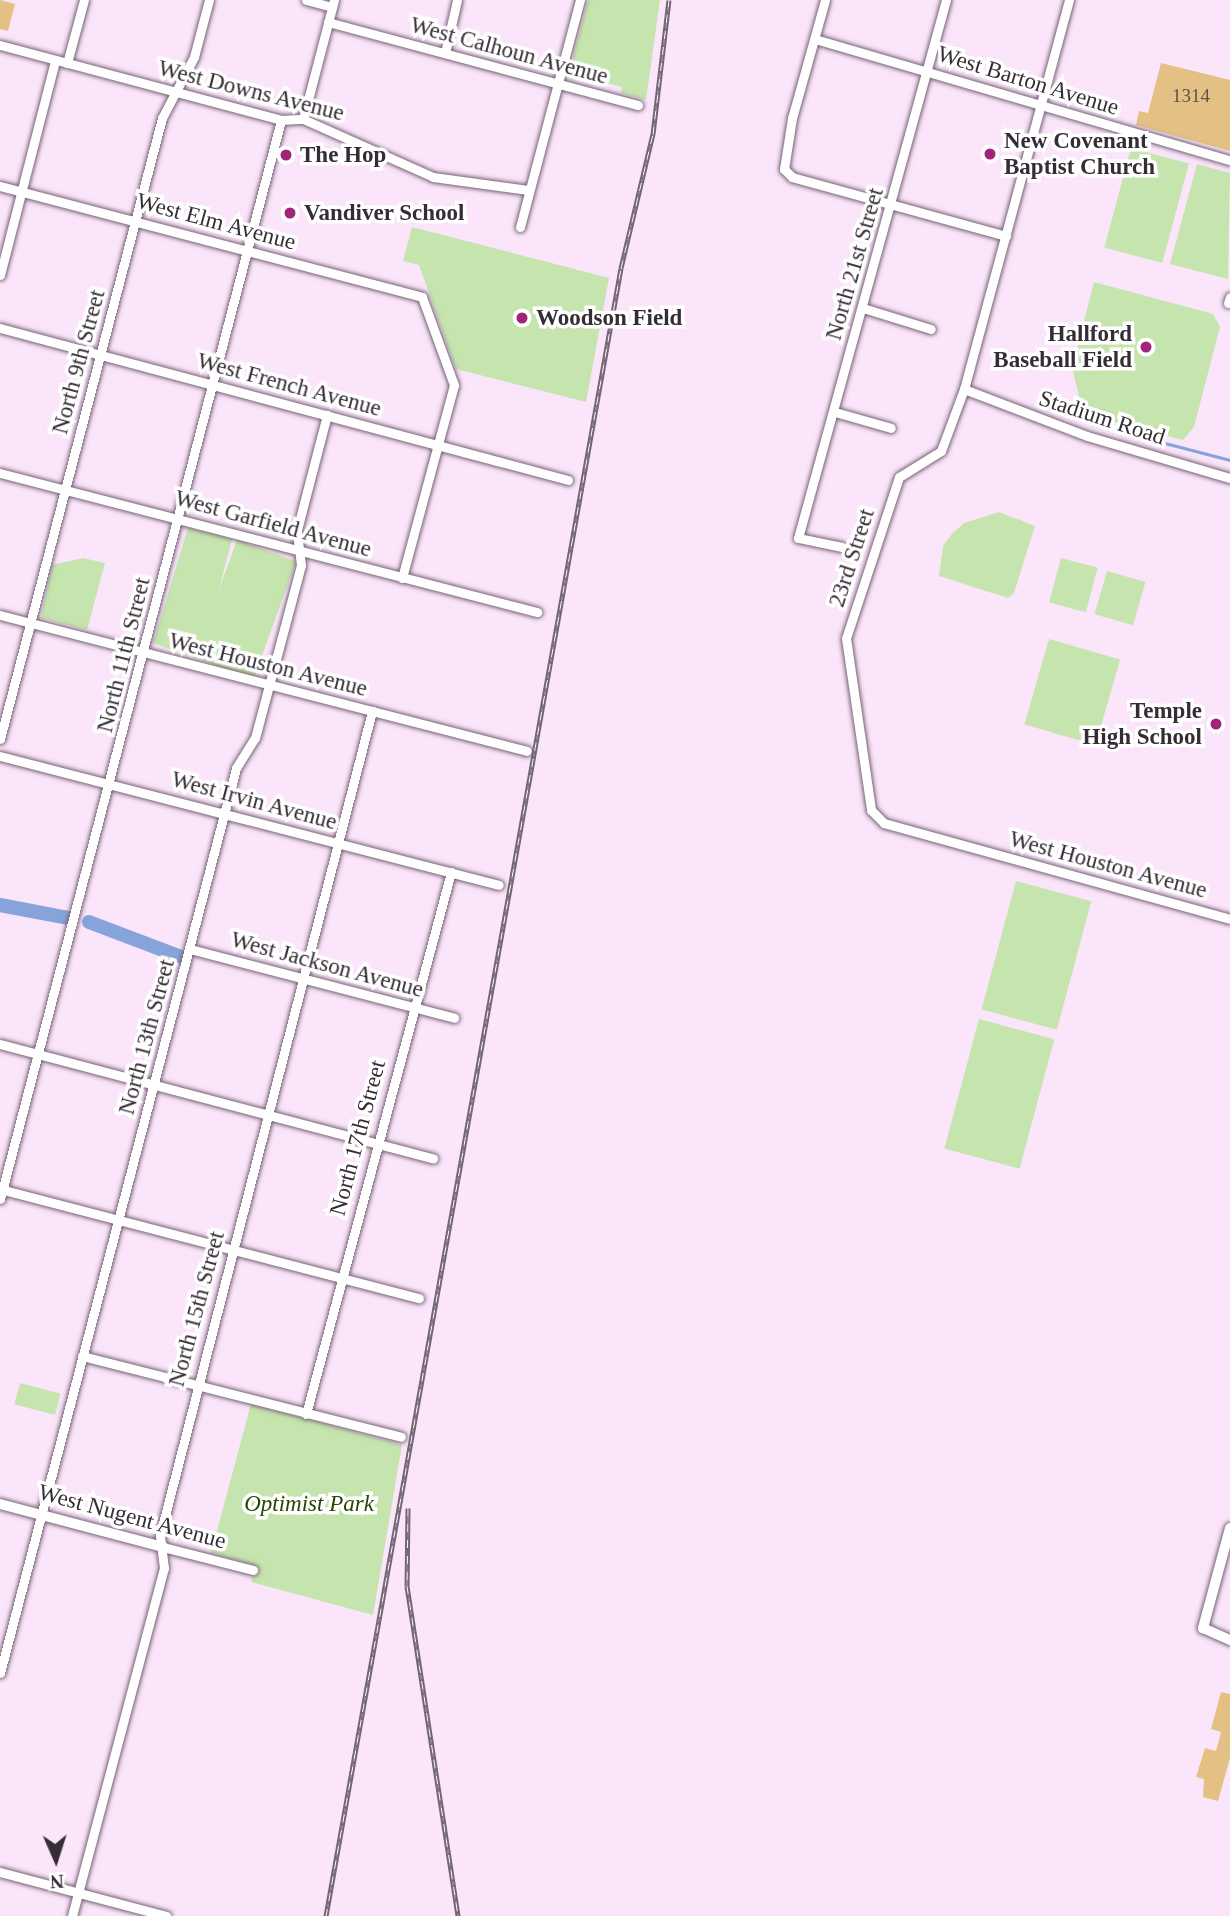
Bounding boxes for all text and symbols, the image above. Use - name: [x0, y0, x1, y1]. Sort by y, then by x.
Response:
- street label: West Calhoun Avenue: [407, 11, 611, 91]
- street label: West Barton Avenue: [933, 40, 1123, 122]
- street label: West Downs Avenue: [155, 54, 347, 128]
- house number: 1314: [1172, 85, 1210, 107]
- place label: New Covenant Baptist Church: [1004, 127, 1155, 181]
- place label: The Hop: [300, 141, 386, 169]
- marker: New Covenant Baptist Church: [982, 146, 998, 162]
- marker: The Hop: [278, 147, 294, 163]
- street label: North 21st Street: [820, 185, 890, 343]
- street label: West Elm Avenue: [133, 187, 299, 257]
- place label: Vandiver School: [304, 199, 465, 227]
- marker: Vandiver School: [282, 205, 298, 221]
- street label: North 9th Street: [46, 287, 112, 437]
- place label: Woodson Field: [536, 304, 682, 332]
- marker: Woodson Field: [514, 310, 530, 326]
- place label: Hallford Baseball Field: [993, 320, 1132, 374]
- marker: Hallford Baseball Field: [1138, 339, 1154, 355]
- street label: West French Avenue: [193, 347, 385, 423]
- street label: Stadium Road: [1035, 385, 1169, 451]
- street label: West Garfield Avenue: [171, 484, 375, 564]
- street label: 23rd Street: [823, 505, 881, 611]
- street label: North 11th Street: [91, 575, 157, 735]
- street label: West Houston Avenue: [165, 627, 371, 703]
- place label: Temple High School: [1082, 697, 1202, 751]
- marker: Temple High School: [1208, 716, 1224, 732]
- street label: West Irvin Avenue: [168, 765, 340, 837]
- street label: West Houston Avenue: [1006, 825, 1210, 905]
- street label: West Jackson Avenue: [227, 926, 427, 1004]
- street label: North 13th Street: [113, 956, 181, 1118]
- street label: North 17th Street: [324, 1057, 392, 1219]
- street label: North 15th Street: [163, 1228, 231, 1390]
- street label: West Nugent Avenue: [35, 1479, 229, 1555]
- park label: Optimist Park: [244, 1490, 374, 1518]
- north arrow: [21, 1825, 91, 1895]
- text: N: [50, 1871, 65, 1892]

